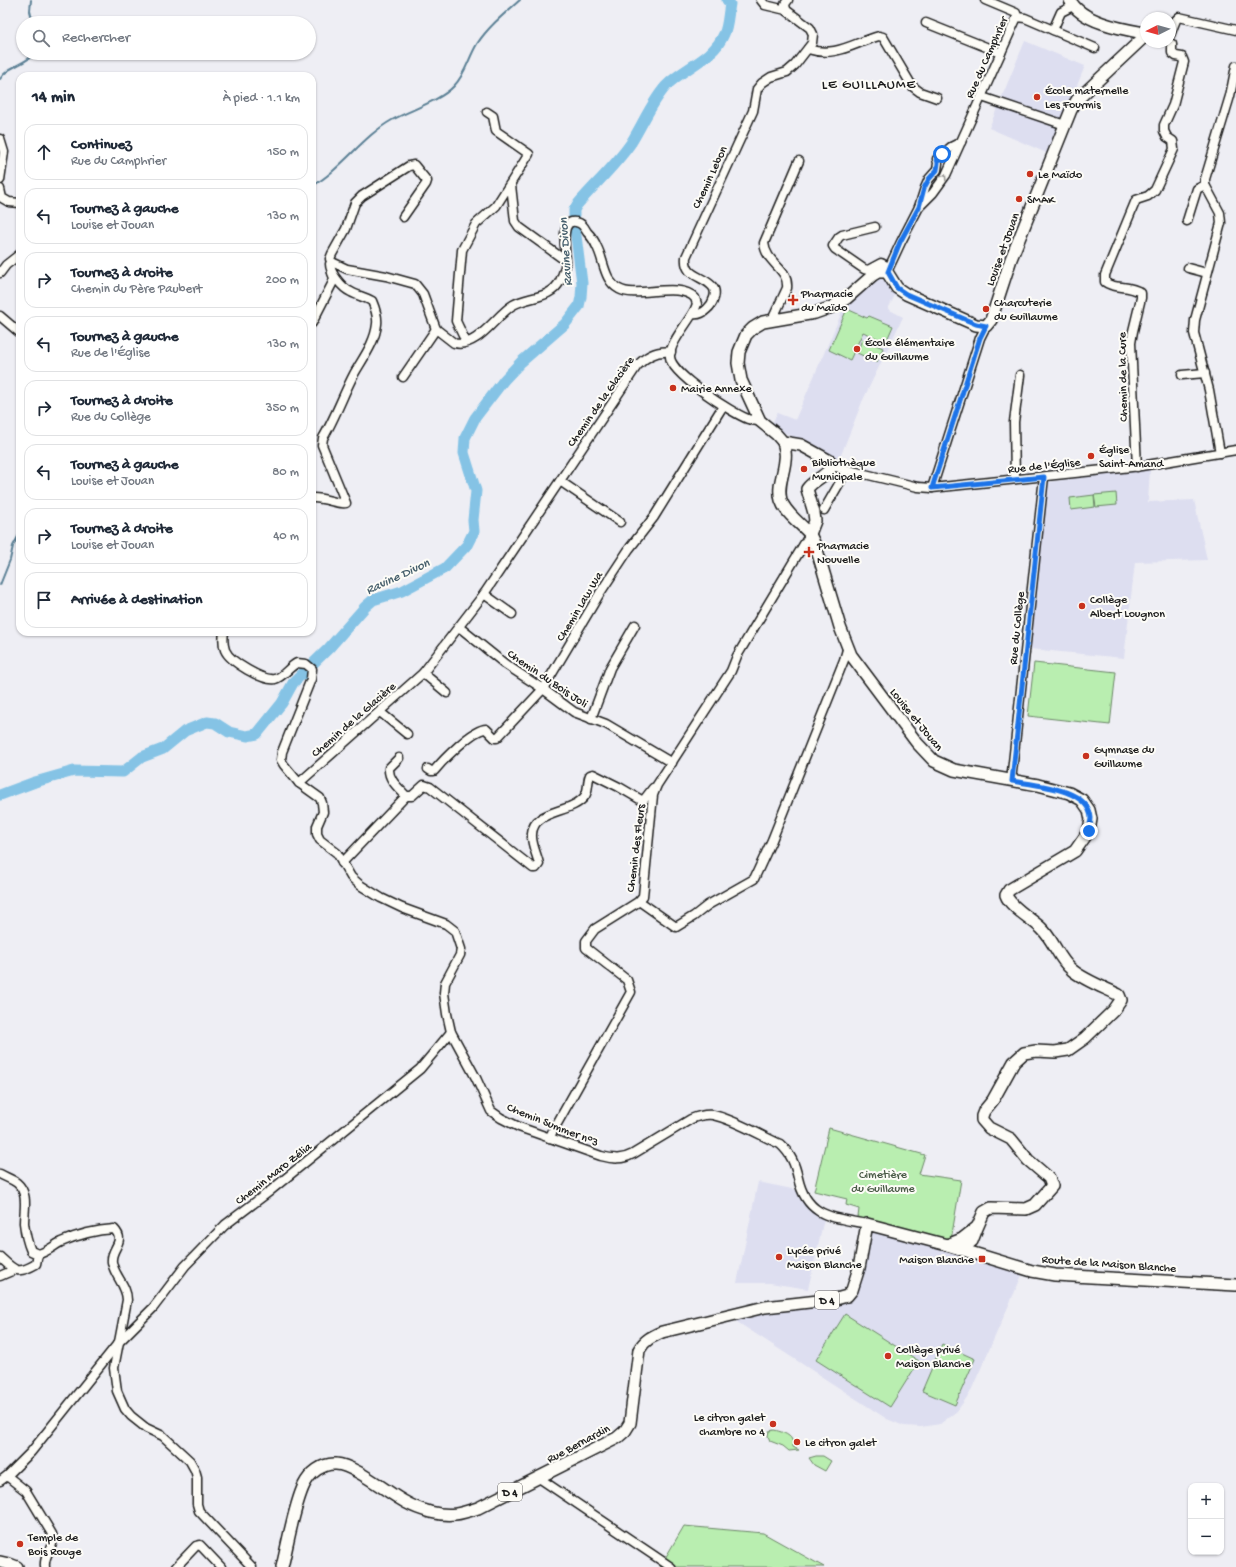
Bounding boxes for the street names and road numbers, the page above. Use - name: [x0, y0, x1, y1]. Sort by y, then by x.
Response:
- street label: Rue du Camphrier: [964, 13, 1013, 101]
- street label: Chemin Lebon: [690, 144, 732, 211]
- street label: Louise et Jouan: [984, 211, 1024, 288]
- street label: Chemin de la Cure: [1116, 331, 1132, 422]
- street label: Chemin de la Glacière: [565, 354, 639, 450]
- street label: Rue de l'Église: [1007, 456, 1082, 478]
- street label: Chemin Law Wa: [554, 569, 607, 644]
- street label: Rue du Collège: [1007, 590, 1029, 666]
- street label: Chemin du Bois Joli: [504, 647, 590, 712]
- street label: Chemin de la Glacière: [309, 680, 400, 761]
- street label: Louise et Jouan: [886, 686, 945, 755]
- street label: Chemin des Fleurs: [625, 803, 649, 893]
- street label: Chemin Summer n°3: [504, 1101, 600, 1151]
- street label: Chemin Maro Zélia: [233, 1140, 315, 1209]
- street label: Route de la Maison Blanche: [1041, 1253, 1177, 1277]
- road number: D 4: [815, 1291, 839, 1309]
- street label: Rue Bernardin: [545, 1422, 613, 1467]
- road number: D 4: [498, 1483, 522, 1501]

